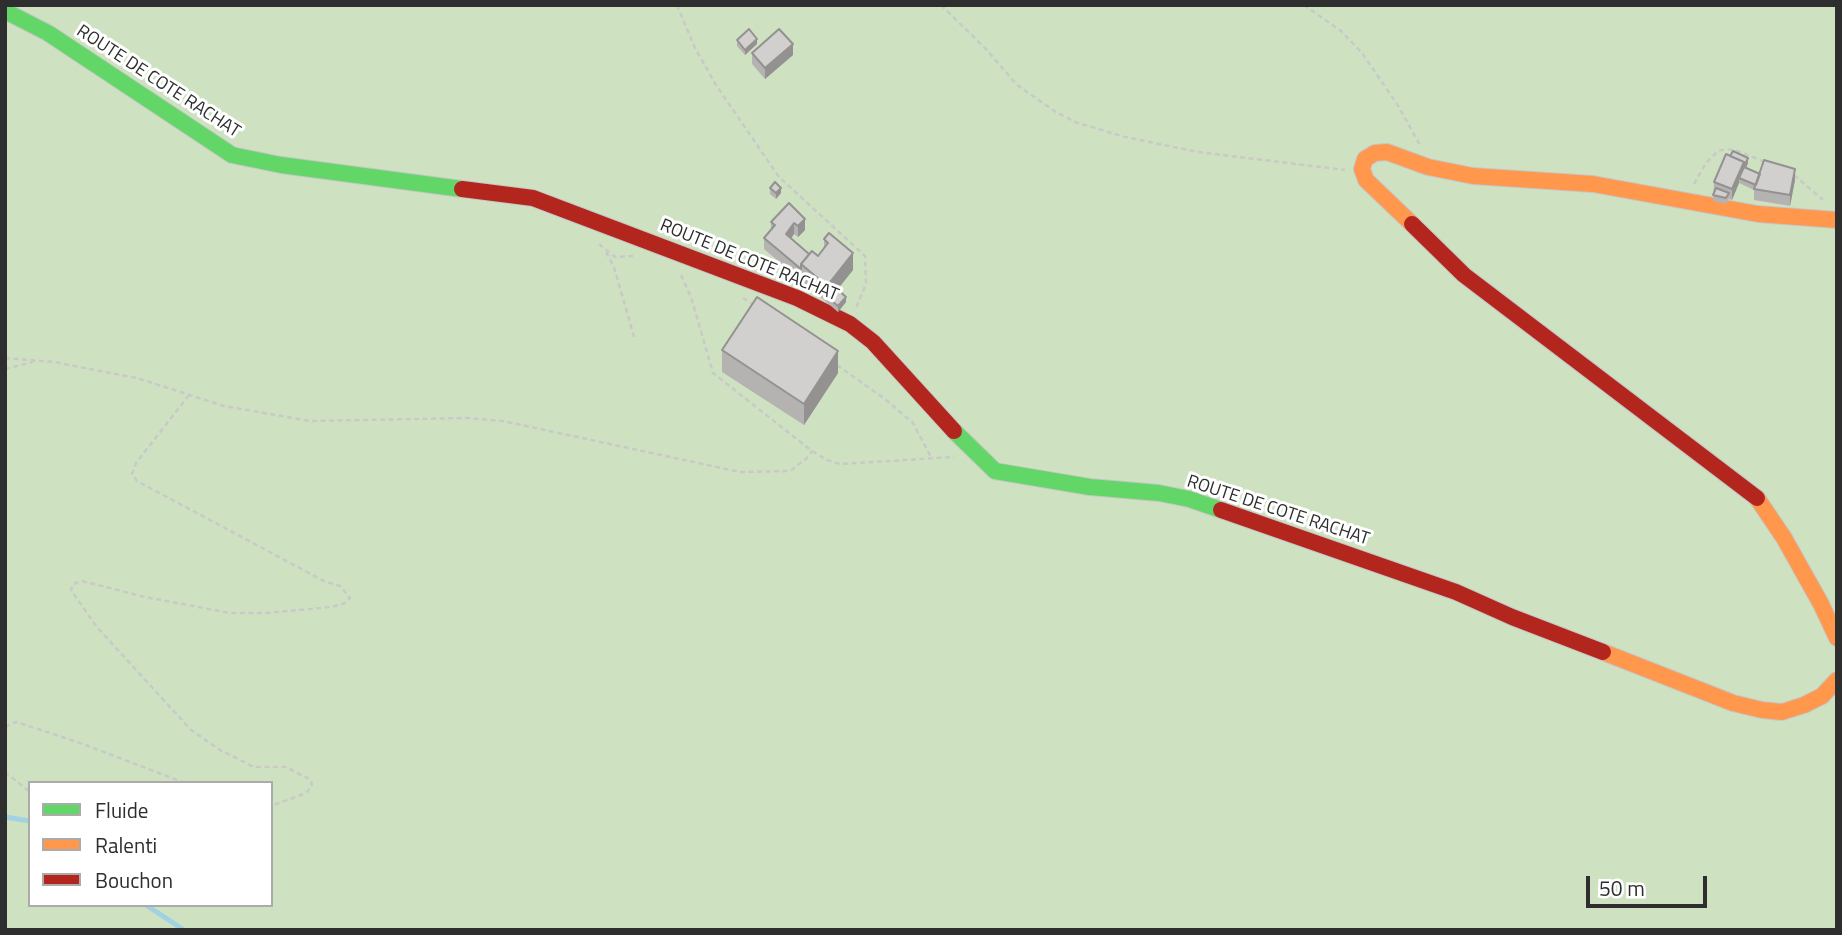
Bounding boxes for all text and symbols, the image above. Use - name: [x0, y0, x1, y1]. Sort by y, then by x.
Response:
- street label: ROUTE DE COTE RACHAT: [72, 21, 244, 143]
- street label: ROUTE DE COTE RACHAT: [657, 215, 841, 307]
- street label: ROUTE DE COTE RACHAT: [1184, 471, 1372, 551]
- legend: [28, 781, 273, 907]
- text: Fluide: [95, 794, 148, 826]
- text: Ralenti: [95, 829, 157, 861]
- scale bar: [1590, 862, 1711, 906]
- text: Bouchon: [95, 864, 173, 896]
- text: 50 m: [1599, 872, 1645, 904]

